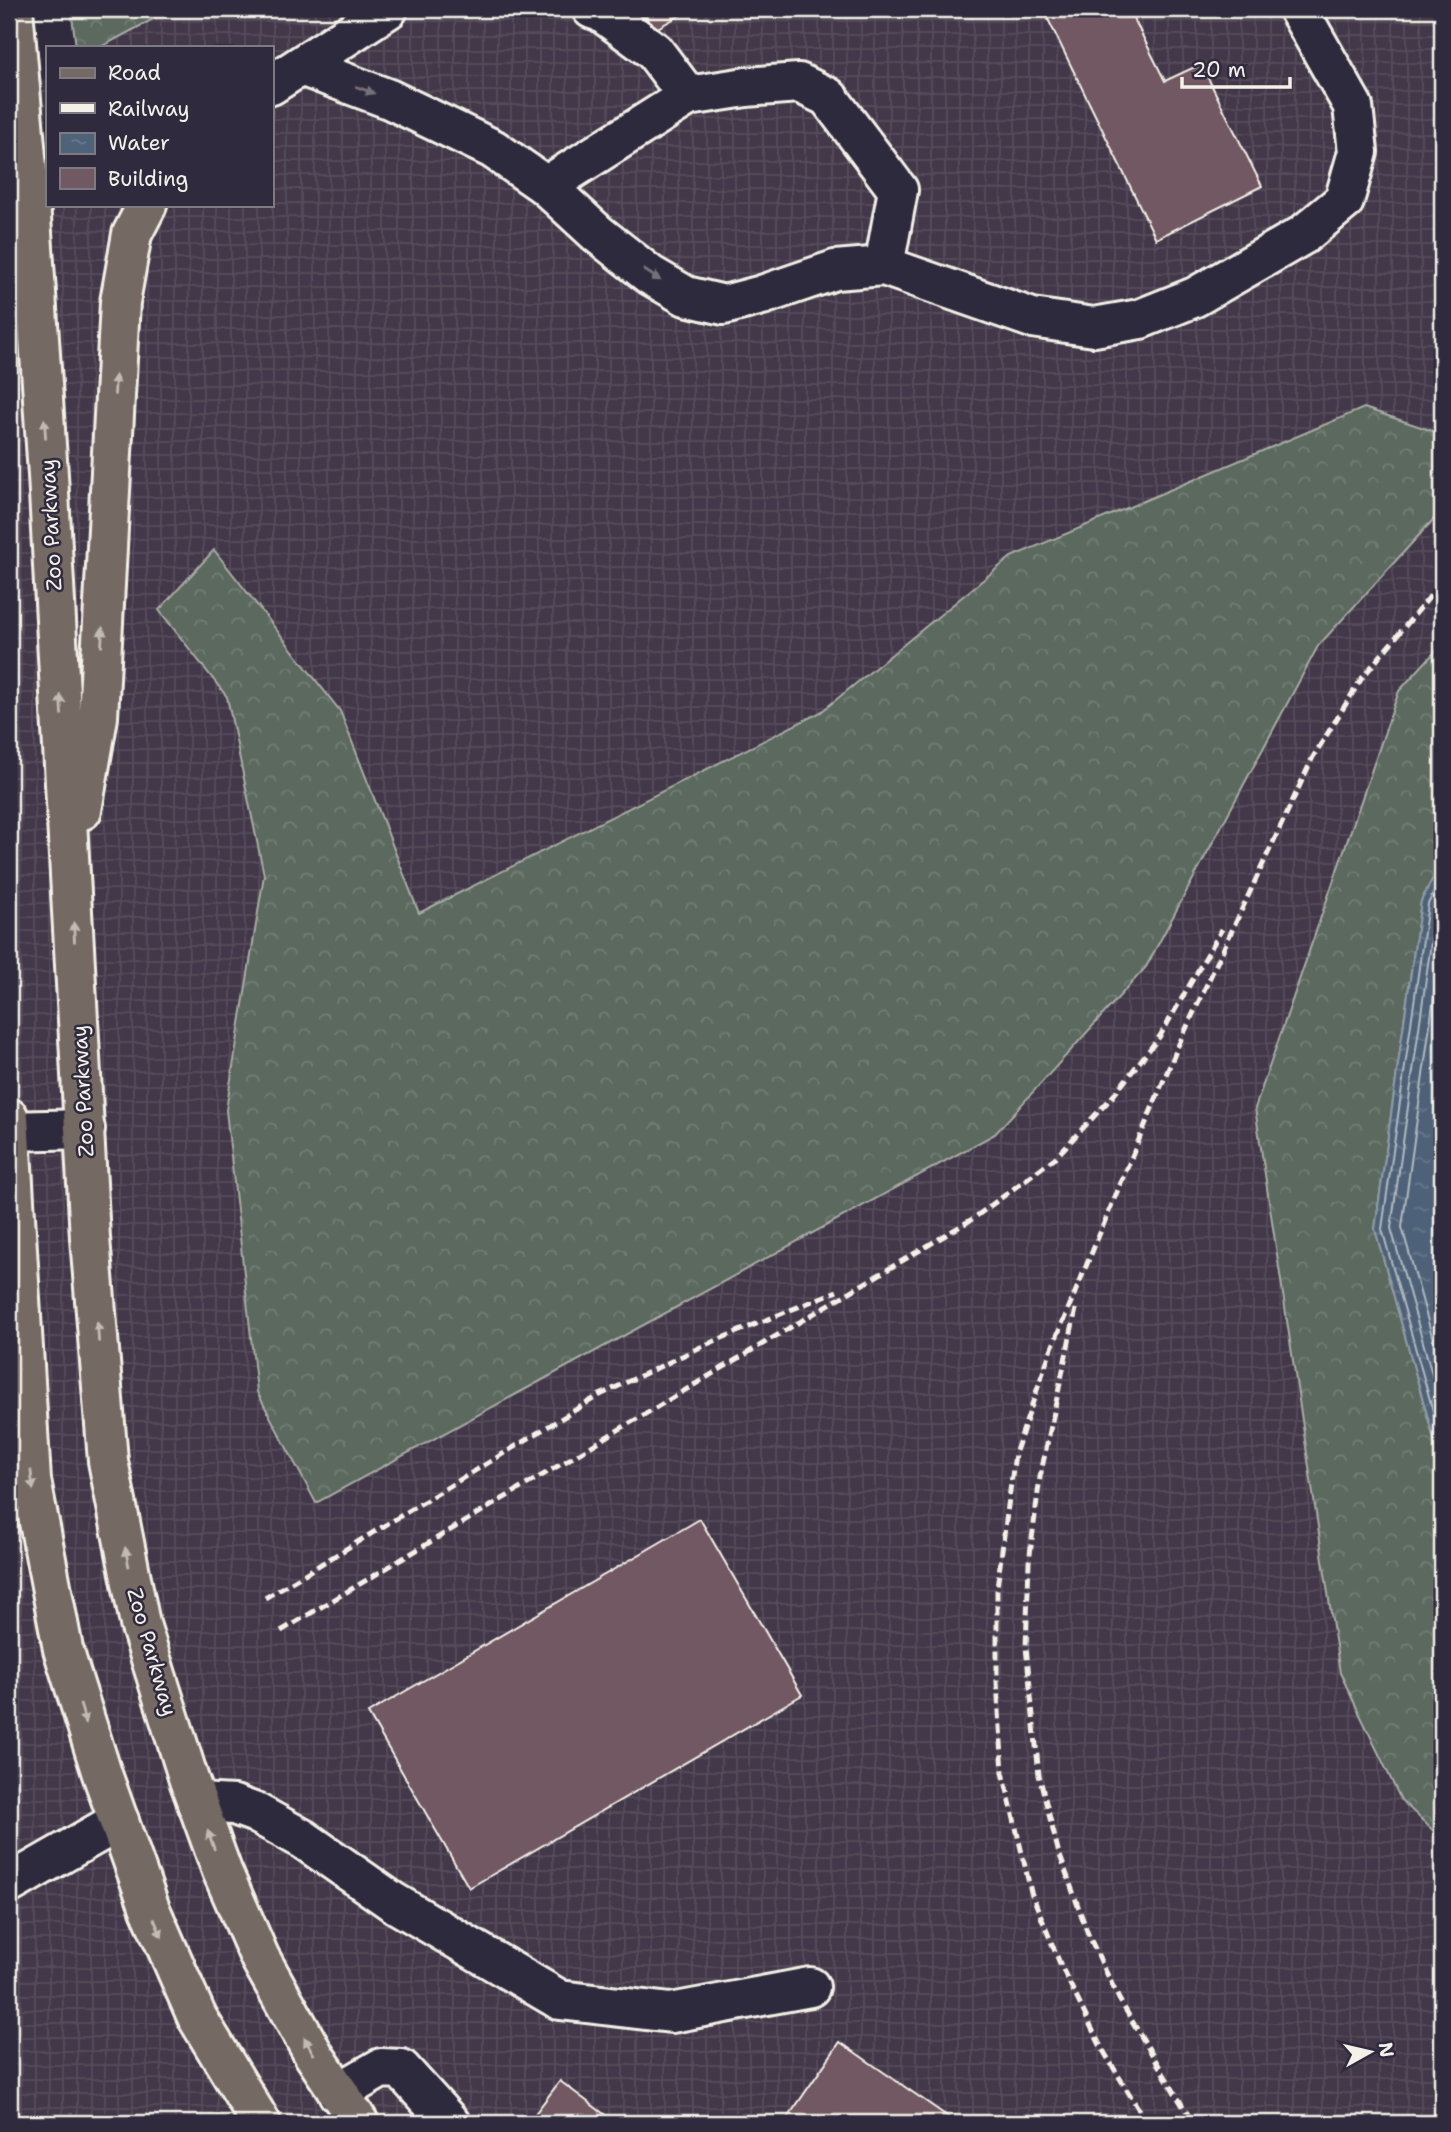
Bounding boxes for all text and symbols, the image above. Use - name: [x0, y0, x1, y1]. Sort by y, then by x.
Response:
- legend: [46, 46, 273, 206]
- scale bar: [1182, 46, 1290, 90]
- text: 20 m: [1192, 56, 1246, 84]
- text: Road: [108, 59, 161, 87]
- one-way arrow: [354, 85, 375, 96]
- text: Railway: [108, 95, 190, 123]
- text: Water: [108, 129, 170, 157]
- text: Building: [108, 165, 188, 193]
- one-way arrow: [642, 269, 662, 282]
- one-way arrow: [110, 374, 121, 396]
- one-way arrow: [39, 418, 50, 440]
- street label: Zoo Parkway: [34, 458, 68, 592]
- one-way arrow: [97, 626, 108, 648]
- one-way arrow: [55, 694, 66, 716]
- one-way arrow: [68, 921, 79, 943]
- street label: Zoo Parkway: [66, 1024, 100, 1158]
- one-way arrow: [92, 1320, 103, 1342]
- one-way arrow: [26, 1469, 37, 1491]
- one-way arrow: [121, 1546, 132, 1568]
- street label: Zoo Parkway: [120, 1585, 184, 1719]
- one-way arrow: [78, 1704, 89, 1725]
- one-way arrow: [205, 1830, 216, 1851]
- one-way arrow: [153, 1918, 164, 1939]
- north arrow: [1336, 2016, 1406, 2086]
- one-way arrow: [303, 2036, 315, 2055]
- text: N: [1373, 2041, 1400, 2059]

